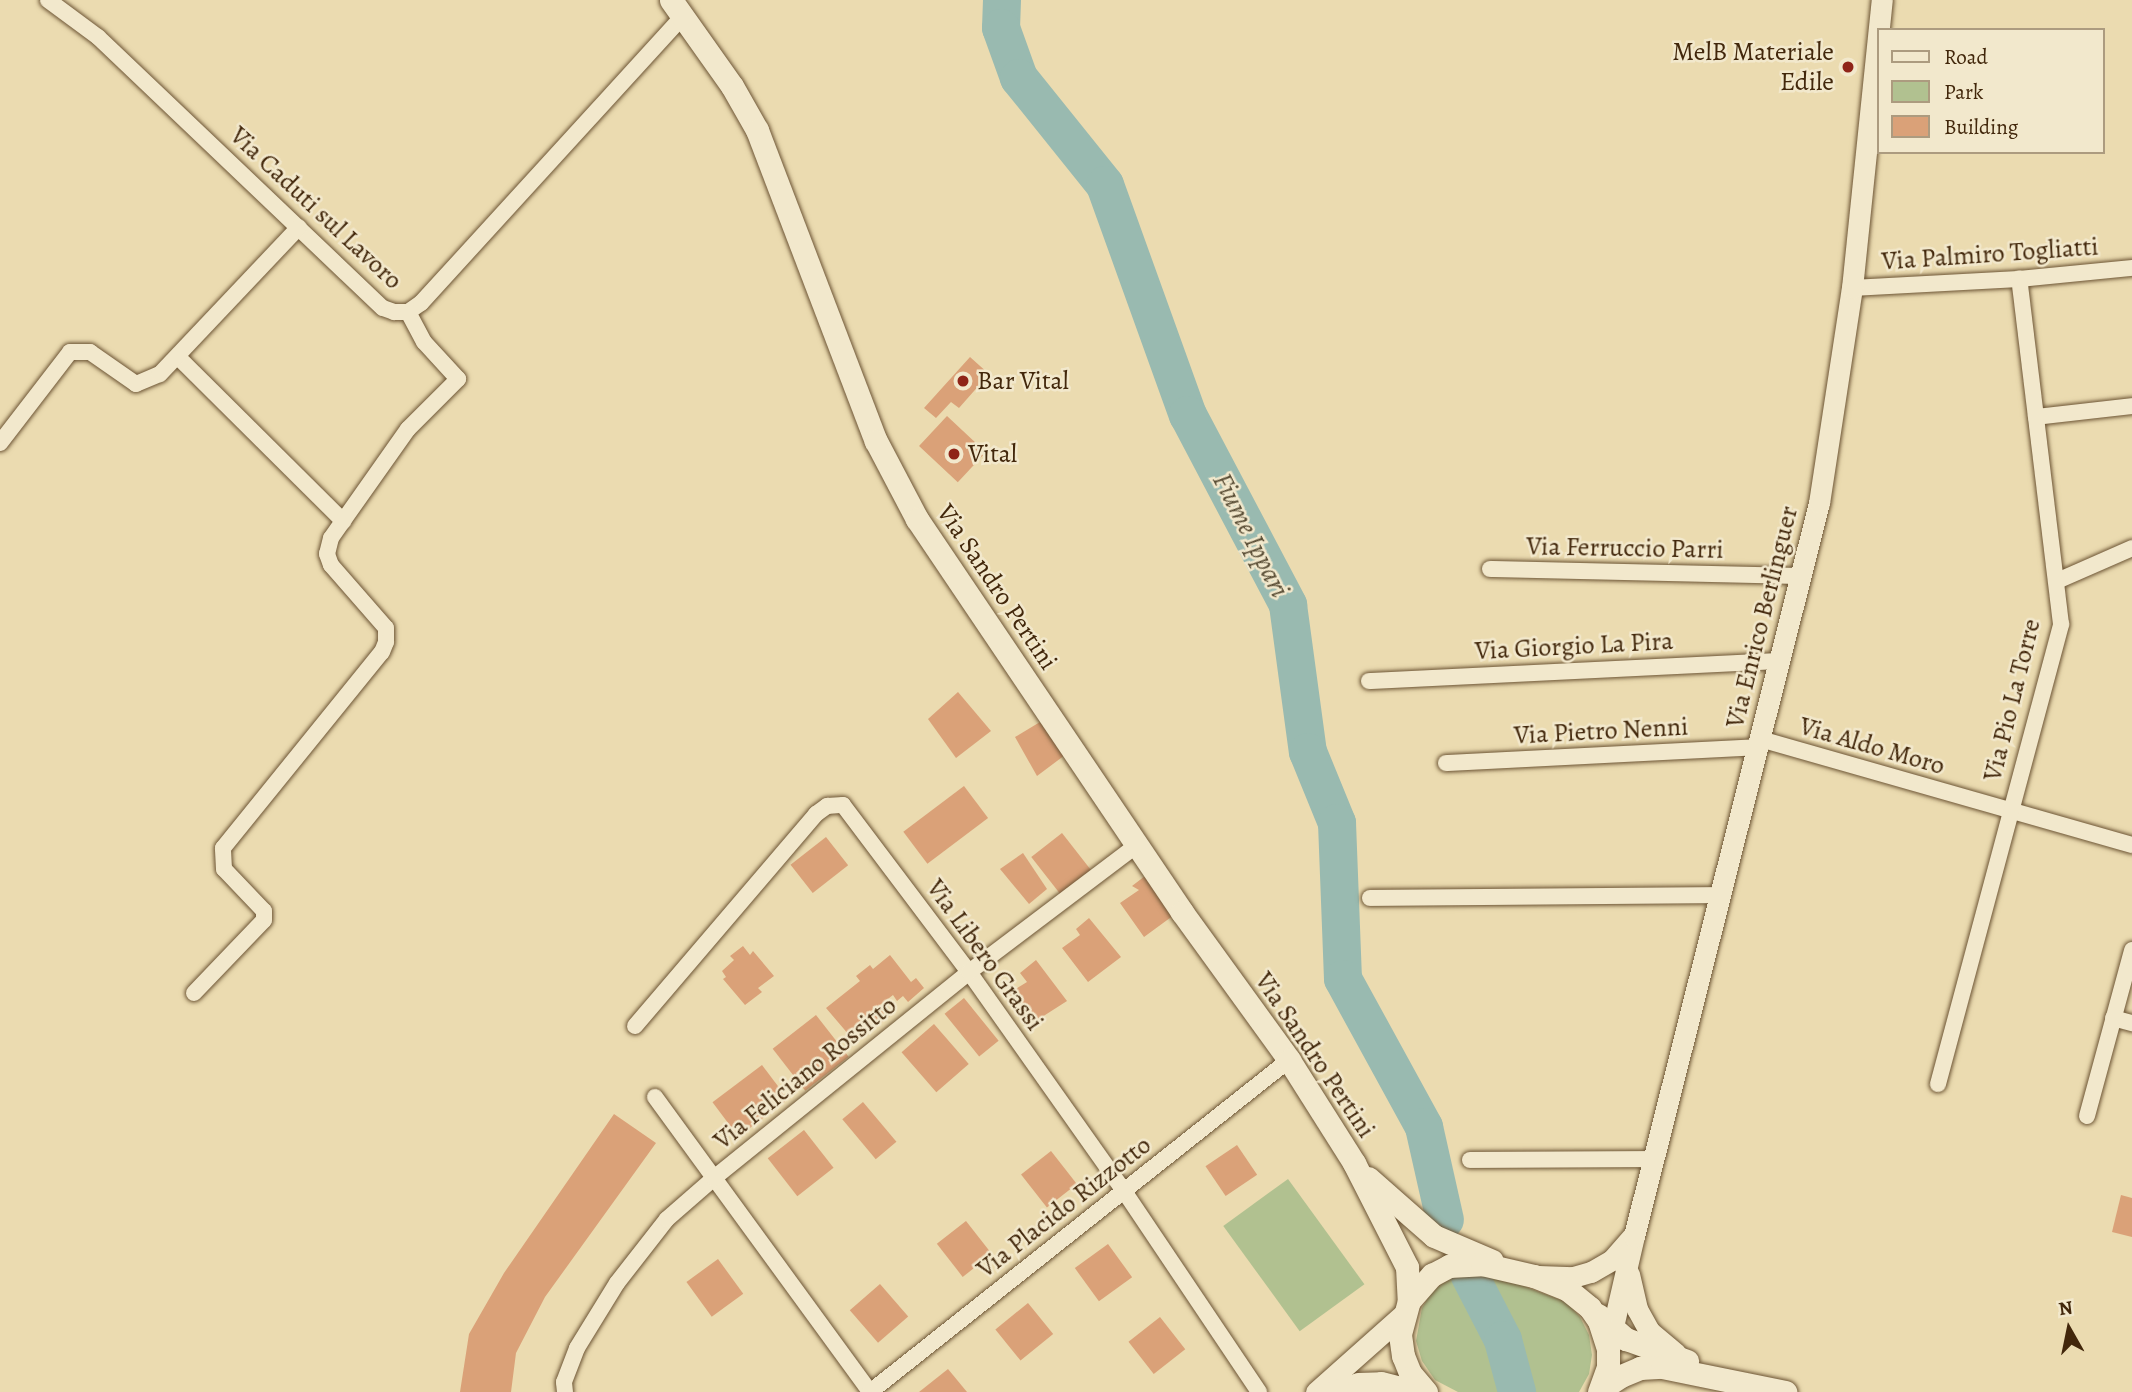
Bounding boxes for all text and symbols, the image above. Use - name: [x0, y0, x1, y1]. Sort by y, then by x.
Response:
- legend: [1876, 28, 2104, 154]
- place label: MelB Materiale Edile: [1672, 36, 1834, 98]
- text: Road: [1944, 43, 1988, 71]
- marker: MelB Materiale Edile: [1840, 59, 1856, 75]
- text: Park: [1944, 78, 1983, 106]
- text: Building: [1944, 113, 2018, 141]
- street label: Via Caduti sul Lavoro: [223, 120, 409, 296]
- street label: Via Palmiro Togliatti: [1881, 231, 2099, 277]
- place label: Bar Vital: [977, 365, 1069, 397]
- marker: Bar Vital: [955, 373, 971, 389]
- place label: Vital: [968, 438, 1017, 470]
- marker: Vital: [946, 446, 962, 462]
- water label: Fiume Ippari: [1205, 467, 1297, 603]
- street label: Via Sandro Pertini: [930, 498, 1064, 676]
- street label: Via Enrico Berlinguer: [1719, 503, 1805, 731]
- street label: Via Ferruccio Parri: [1526, 531, 1724, 565]
- street label: Via Pio La Torre: [1977, 616, 2047, 784]
- street label: Via Giorgio La Pira: [1474, 625, 1674, 667]
- street label: Via Aldo Moro: [1796, 710, 1948, 782]
- street label: Via Pietro Nenni: [1513, 711, 1689, 751]
- street label: Via Libero Grassi: [920, 873, 1050, 1037]
- street label: Via Sandro Pertini: [1248, 966, 1382, 1144]
- street label: Via Feliciano Rossitto: [707, 990, 903, 1156]
- street label: Via Placido Rizzotto: [971, 1129, 1157, 1285]
- north arrow: [2034, 1294, 2104, 1364]
- text: N: [2057, 1294, 2075, 1322]

